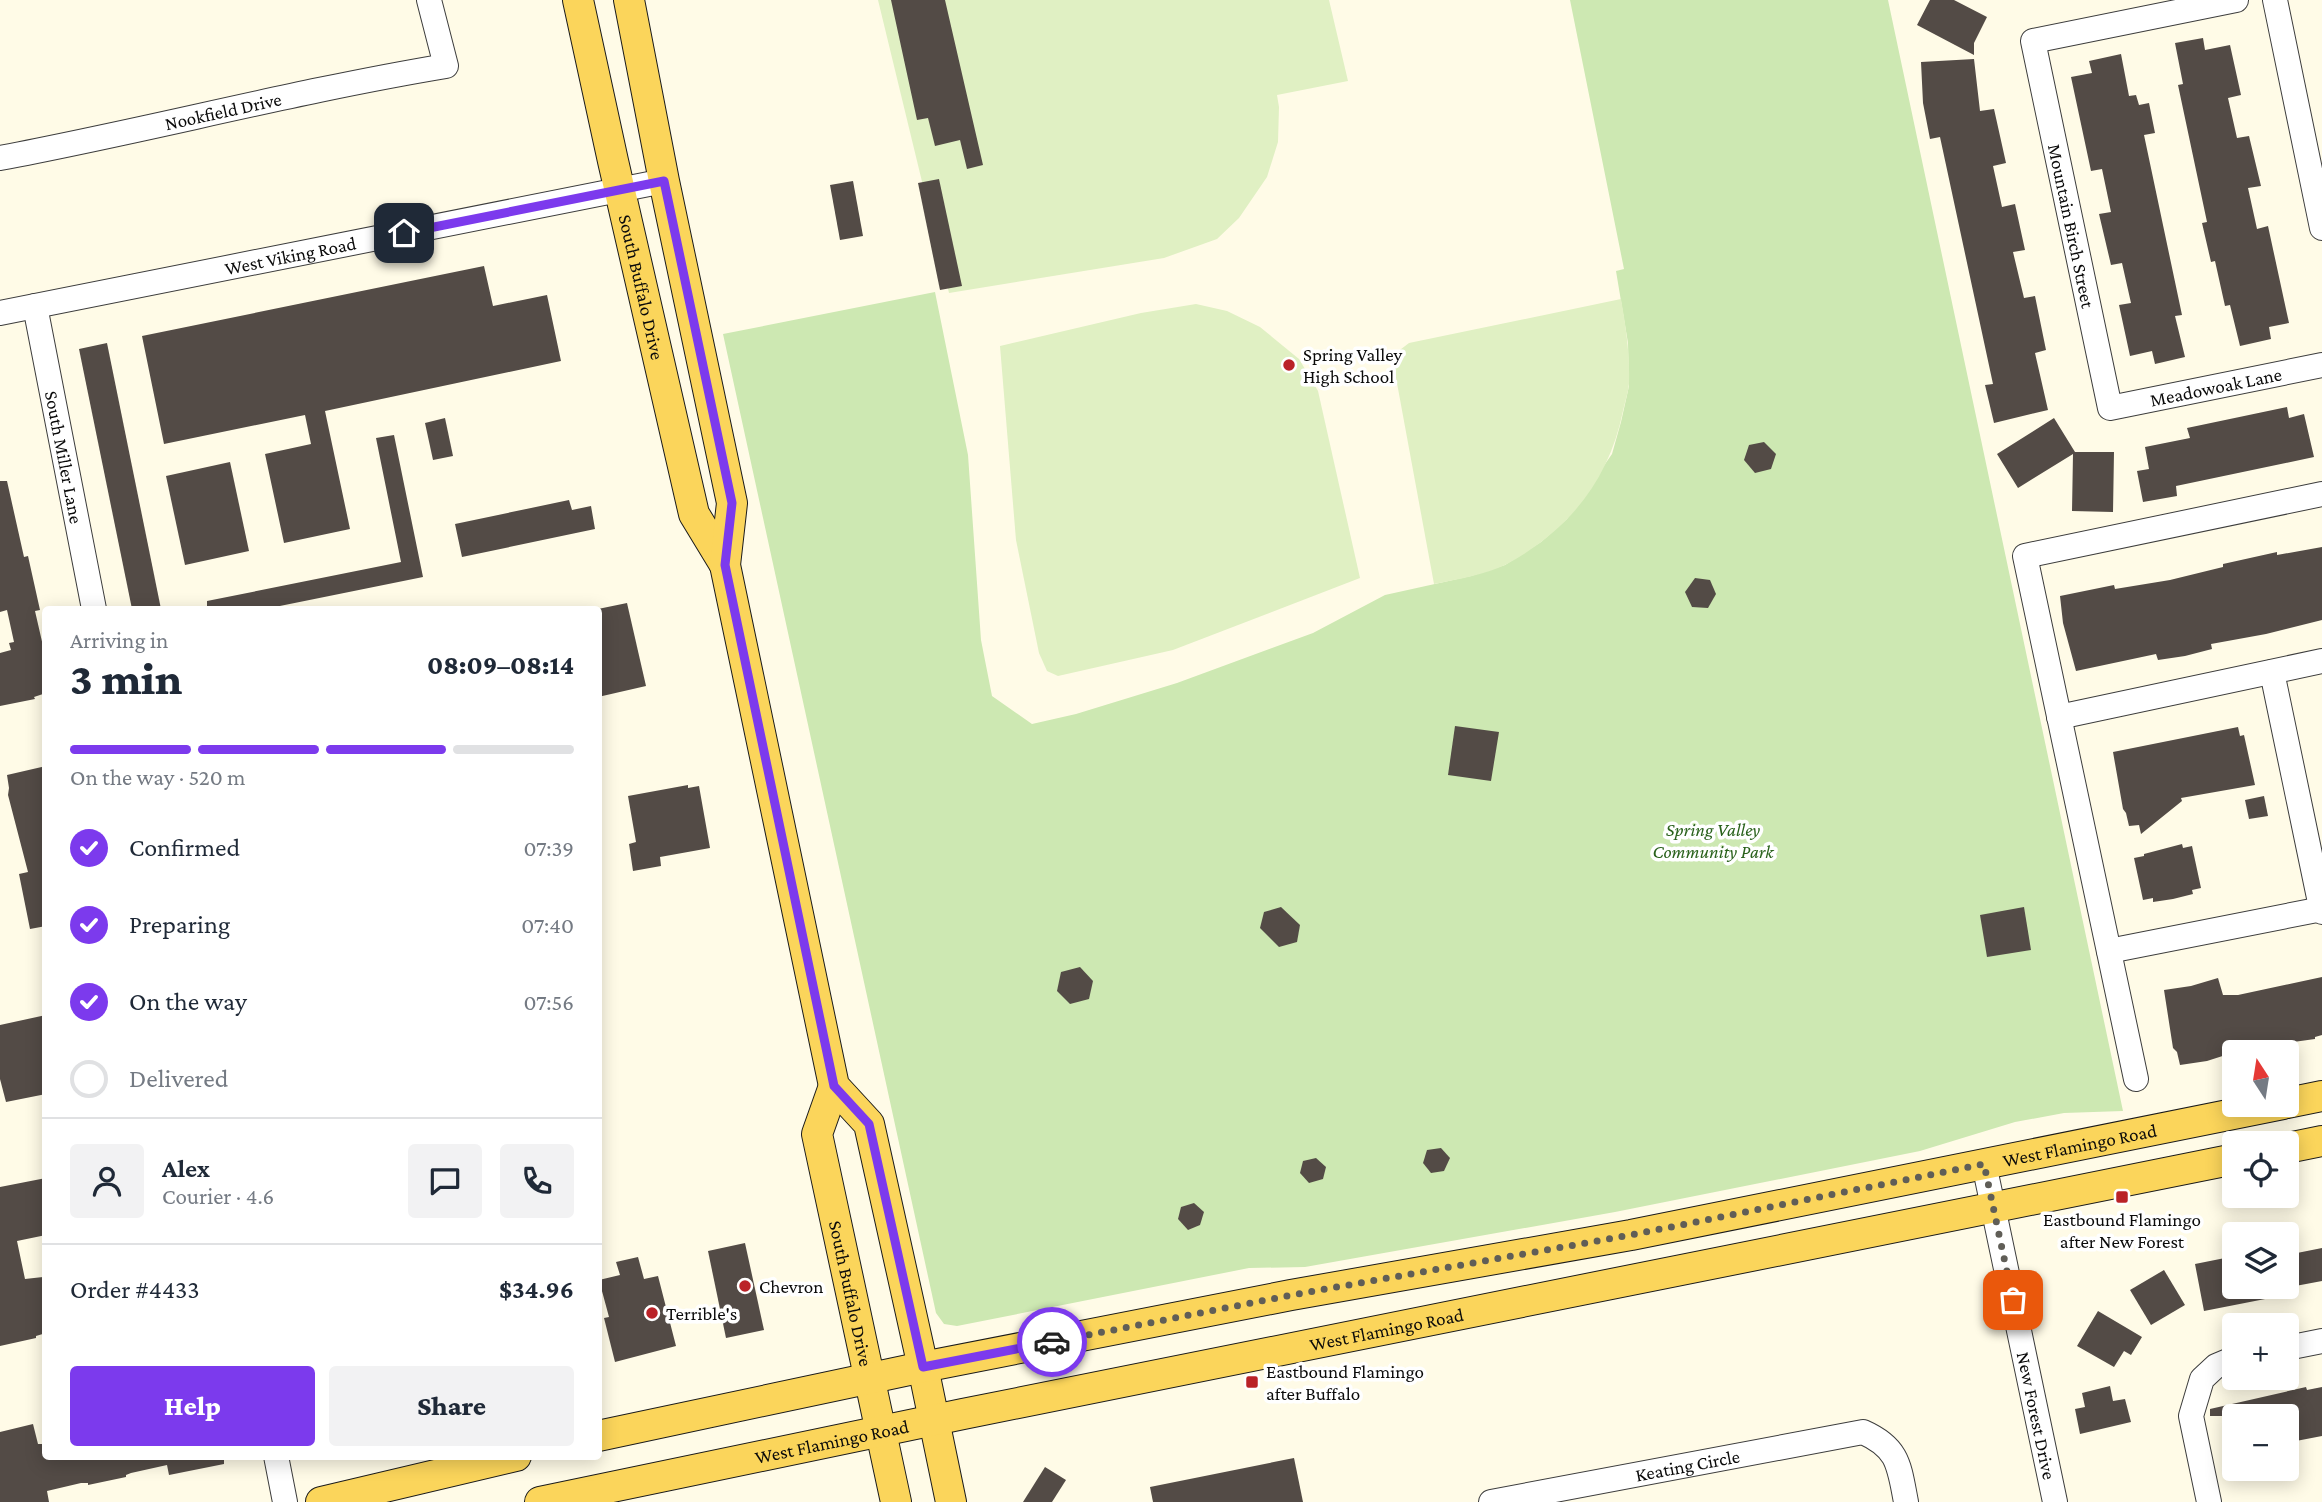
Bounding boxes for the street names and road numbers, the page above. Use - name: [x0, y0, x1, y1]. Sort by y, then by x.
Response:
- street label: Nookfield Drive: [163, 88, 283, 134]
- street label: Mountain Birch Street: [2044, 142, 2099, 311]
- street label: South Buffalo Drive: [615, 212, 668, 362]
- street label: West Viking Road: [223, 232, 358, 279]
- street label: Meadowoak Lane: [2148, 363, 2284, 411]
- street label: South Miller Lane: [41, 389, 87, 525]
- street label: West Flamingo Road: [2001, 1120, 2159, 1171]
- street label: South Buffalo Drive: [825, 1219, 877, 1368]
- street label: West Flamingo Road: [1308, 1304, 1465, 1355]
- street label: New Forest Drive: [2013, 1350, 2060, 1481]
- street label: West Flamingo Road: [753, 1416, 911, 1468]
- street label: Keating Circle: [1634, 1445, 1742, 1486]

